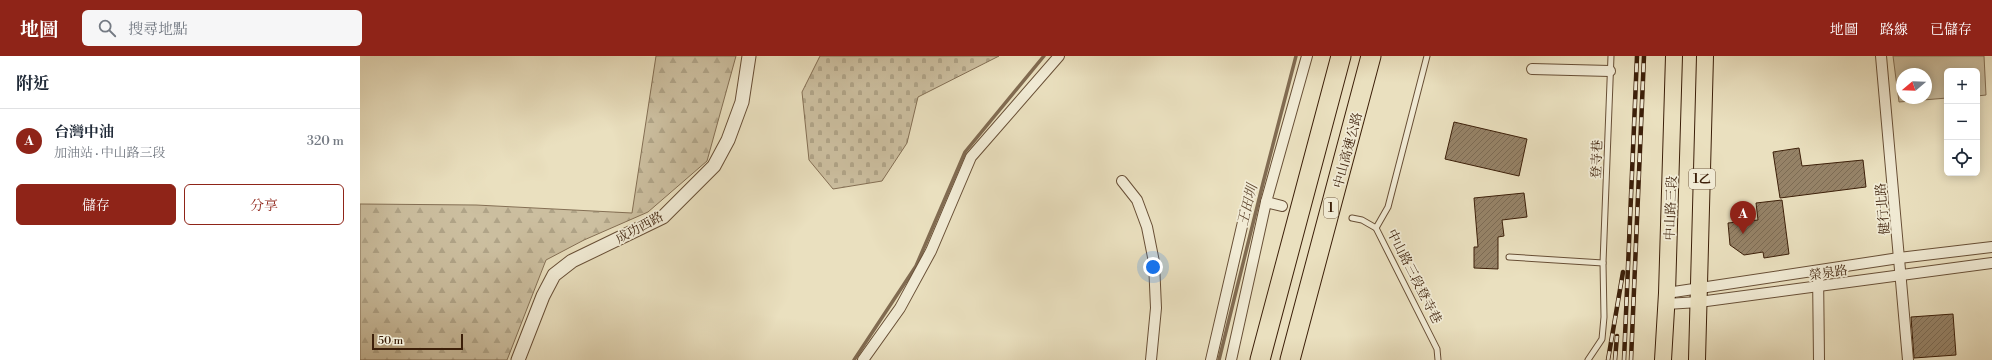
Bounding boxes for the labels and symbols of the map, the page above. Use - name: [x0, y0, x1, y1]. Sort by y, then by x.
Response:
- north arrow: [1896, 68, 1932, 104]
- street label: 中山高速公路: [1330, 111, 1366, 190]
- street label: 登寺巷: [1588, 139, 1606, 179]
- road number: 1乙: [1689, 169, 1715, 189]
- street label: 中山路三段: [1662, 175, 1680, 241]
- water label: 王田圳: [1234, 181, 1262, 228]
- street label: 健行北路: [1873, 182, 1893, 236]
- road number: 1: [1324, 198, 1338, 218]
- pin: A: [1730, 201, 1756, 234]
- street label: 成功西路: [613, 209, 666, 247]
- street label: 中山路三段登寺巷: [1383, 226, 1445, 326]
- your location: [1143, 257, 1163, 277]
- street label: 榮泉路: [1808, 262, 1849, 284]
- scale bar: [372, 332, 463, 351]

